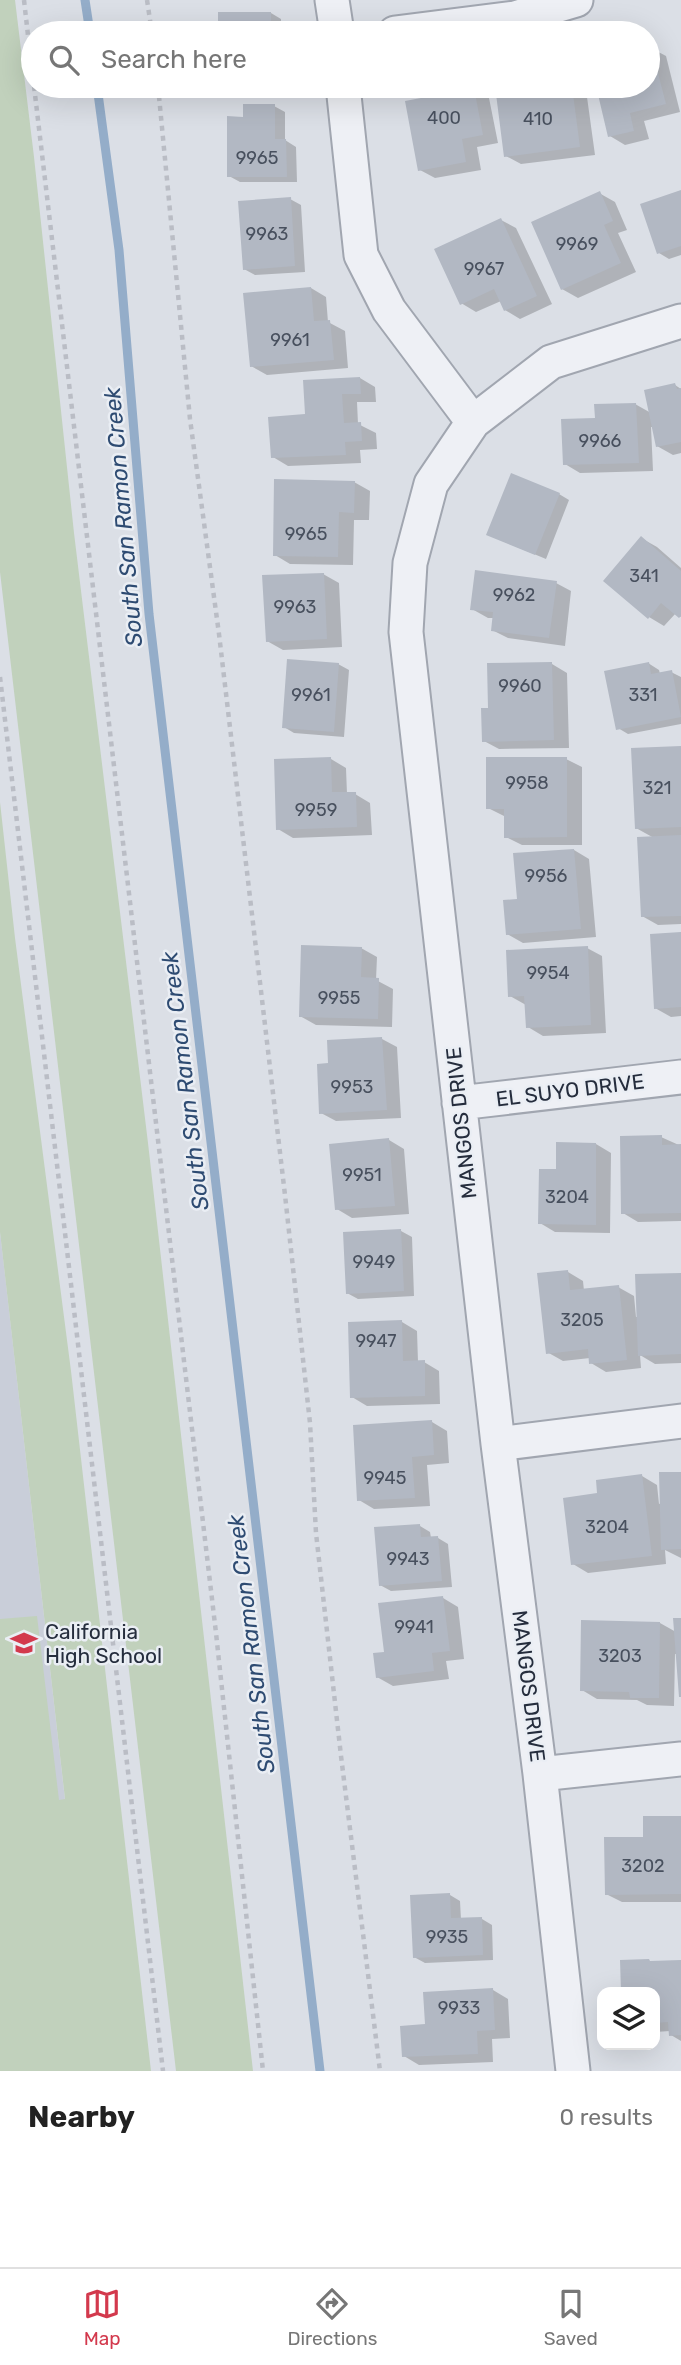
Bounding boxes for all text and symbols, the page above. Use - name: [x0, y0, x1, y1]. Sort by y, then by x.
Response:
- search box: [21, 21, 660, 98]
- icon: search: [45, 41, 83, 79]
- text: Search here: [101, 44, 247, 75]
- house number: 400: [427, 107, 461, 129]
- house number: 410: [523, 108, 553, 130]
- house number: 9965: [236, 147, 278, 169]
- house number: 9963: [246, 223, 288, 245]
- house number: 9969: [556, 233, 598, 255]
- house number: 9967: [464, 258, 504, 280]
- house number: 9961: [270, 329, 310, 351]
- water label: South San Ramon Creek: [98, 385, 148, 648]
- house number: 9966: [579, 430, 622, 452]
- house number: 9965: [285, 523, 327, 545]
- house number: 341: [629, 565, 659, 587]
- house number: 9962: [493, 584, 535, 606]
- house number: 9963: [274, 596, 316, 618]
- house number: 9960: [498, 675, 542, 697]
- house number: 9961: [291, 684, 331, 706]
- house number: 331: [628, 684, 658, 706]
- house number: 9958: [505, 772, 549, 794]
- house number: 321: [642, 777, 672, 799]
- house number: 9959: [295, 799, 337, 821]
- house number: 9956: [525, 865, 568, 887]
- water label: South San Ramon Creek: [155, 949, 215, 1212]
- house number: 9954: [526, 962, 570, 984]
- house number: 9955: [318, 987, 360, 1009]
- street label: MANGOS DRIVE: [441, 1046, 481, 1200]
- street label: EL SUYO DRIVE: [494, 1068, 646, 1112]
- house number: 9953: [331, 1076, 373, 1098]
- house number: 9951: [342, 1164, 382, 1186]
- house number: 3204: [545, 1186, 589, 1208]
- house number: 9949: [353, 1251, 395, 1273]
- house number: 3205: [560, 1309, 604, 1331]
- house number: 9947: [355, 1330, 397, 1352]
- house number: 9945: [364, 1467, 406, 1489]
- water label: South San Ramon Creek: [221, 1512, 281, 1775]
- house number: 3204: [585, 1516, 629, 1538]
- house number: 9943: [386, 1548, 430, 1570]
- street label: MANGOS DRIVE: [507, 1609, 551, 1763]
- house number: 9941: [394, 1616, 434, 1638]
- place label: California High School: [45, 1619, 162, 1668]
- school or university icon: California High School: [9, 1628, 39, 1658]
- house number: 3203: [598, 1645, 642, 1667]
- house number: 3202: [621, 1855, 665, 1877]
- house number: 9935: [426, 1926, 468, 1948]
- map controls: [597, 1987, 660, 2050]
- button: layers: [597, 1987, 660, 2050]
- house number: 9933: [438, 1997, 480, 2019]
- text: Nearby: [28, 2099, 135, 2135]
- text: 0 results: [559, 2103, 653, 2131]
- tab: Map: [83, 2285, 121, 2350]
- tab: Directions: [287, 2285, 377, 2350]
- tab: Saved: [544, 2285, 598, 2350]

